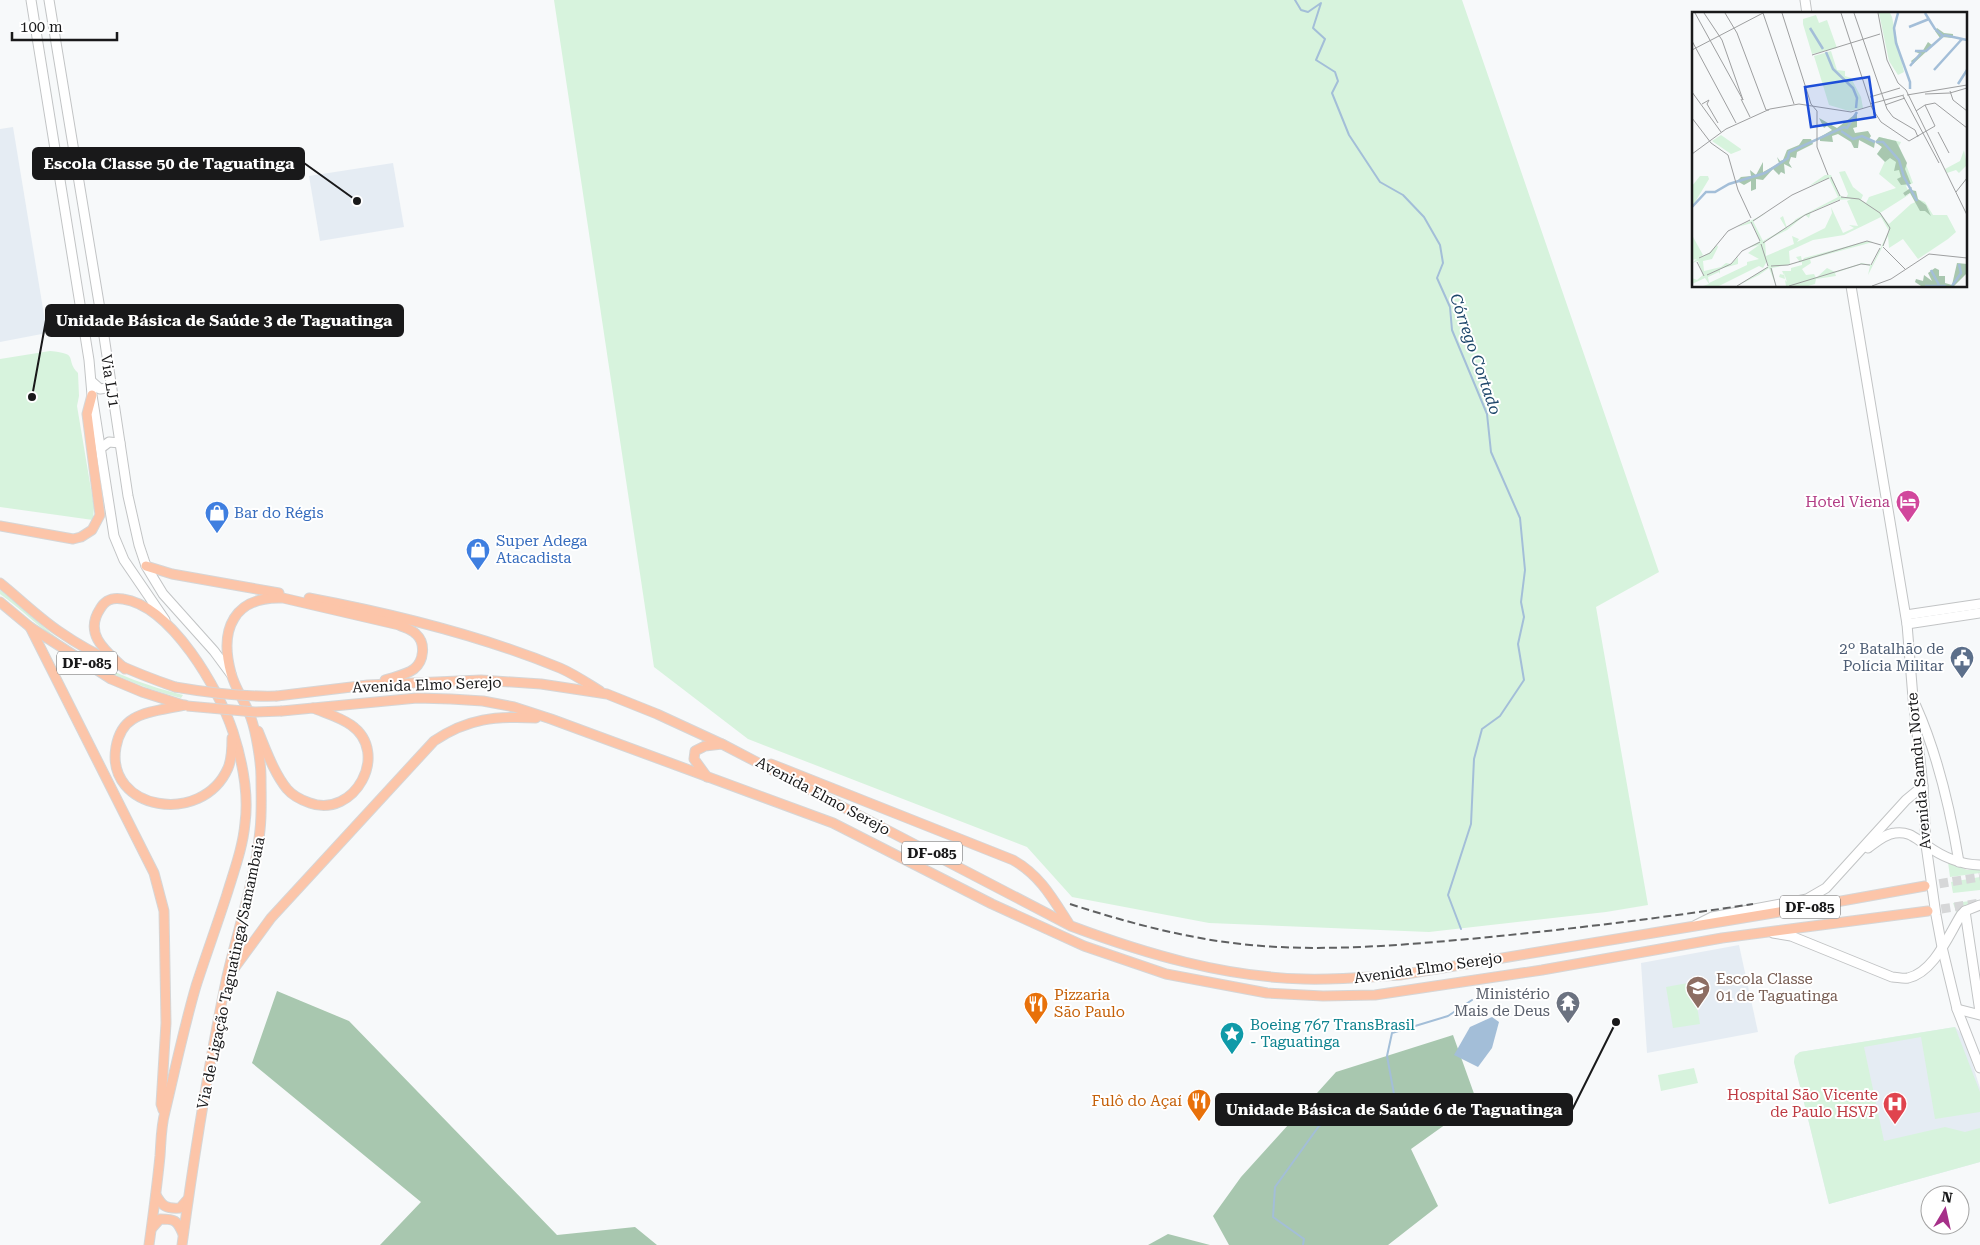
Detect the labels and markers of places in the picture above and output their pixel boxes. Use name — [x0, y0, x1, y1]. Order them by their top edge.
callout: Escola Classe 50 de Taguatinga — [33, 148, 304, 179]
callout: Unidade Básica de Saúde 3 de Taguatinga — [46, 305, 403, 336]
hotel icon: Hotel Viena — [1895, 489, 1921, 523]
place label: Hotel Viena — [1805, 493, 1890, 511]
shop icon: Bar do Régis — [204, 500, 230, 534]
place label: Bar do Régis — [234, 504, 324, 522]
place label: Super Adega Atacadista — [496, 532, 587, 567]
shop icon: Super Adega Atacadista — [465, 537, 491, 571]
place label: 2º Batalhão de Polícia Militar — [1839, 640, 1944, 675]
public building icon: 2º Batalhão de Polícia Militar — [1949, 645, 1975, 679]
place label: Escola Classe 01 de Taguatinga — [1716, 970, 1838, 1005]
school or university icon: Escola Classe 01 de Taguatinga — [1685, 975, 1711, 1009]
place label: Ministério Mais de Deus — [1454, 985, 1550, 1020]
place label: Pizzaria São Paulo — [1054, 986, 1125, 1021]
temple icon: Ministério Mais de Deus — [1555, 990, 1581, 1024]
restaurant icon: Pizzaria São Paulo — [1023, 991, 1049, 1025]
place label: Boeing 767 TransBrasil - Taguatinga — [1250, 1016, 1415, 1051]
place icon: Boeing 767 TransBrasil - Taguatinga — [1219, 1021, 1245, 1055]
place label: Hospital São Vicente de Paulo HSVP — [1727, 1086, 1878, 1121]
restaurant icon: Fulô do Açaí — [1186, 1088, 1212, 1122]
hospital icon: Hospital São Vicente de Paulo HSVP — [1882, 1091, 1908, 1125]
place label: Fulô do Açaí — [1092, 1092, 1182, 1110]
callout: Unidade Básica de Saúde 6 de Taguatinga — [1216, 1094, 1572, 1125]

